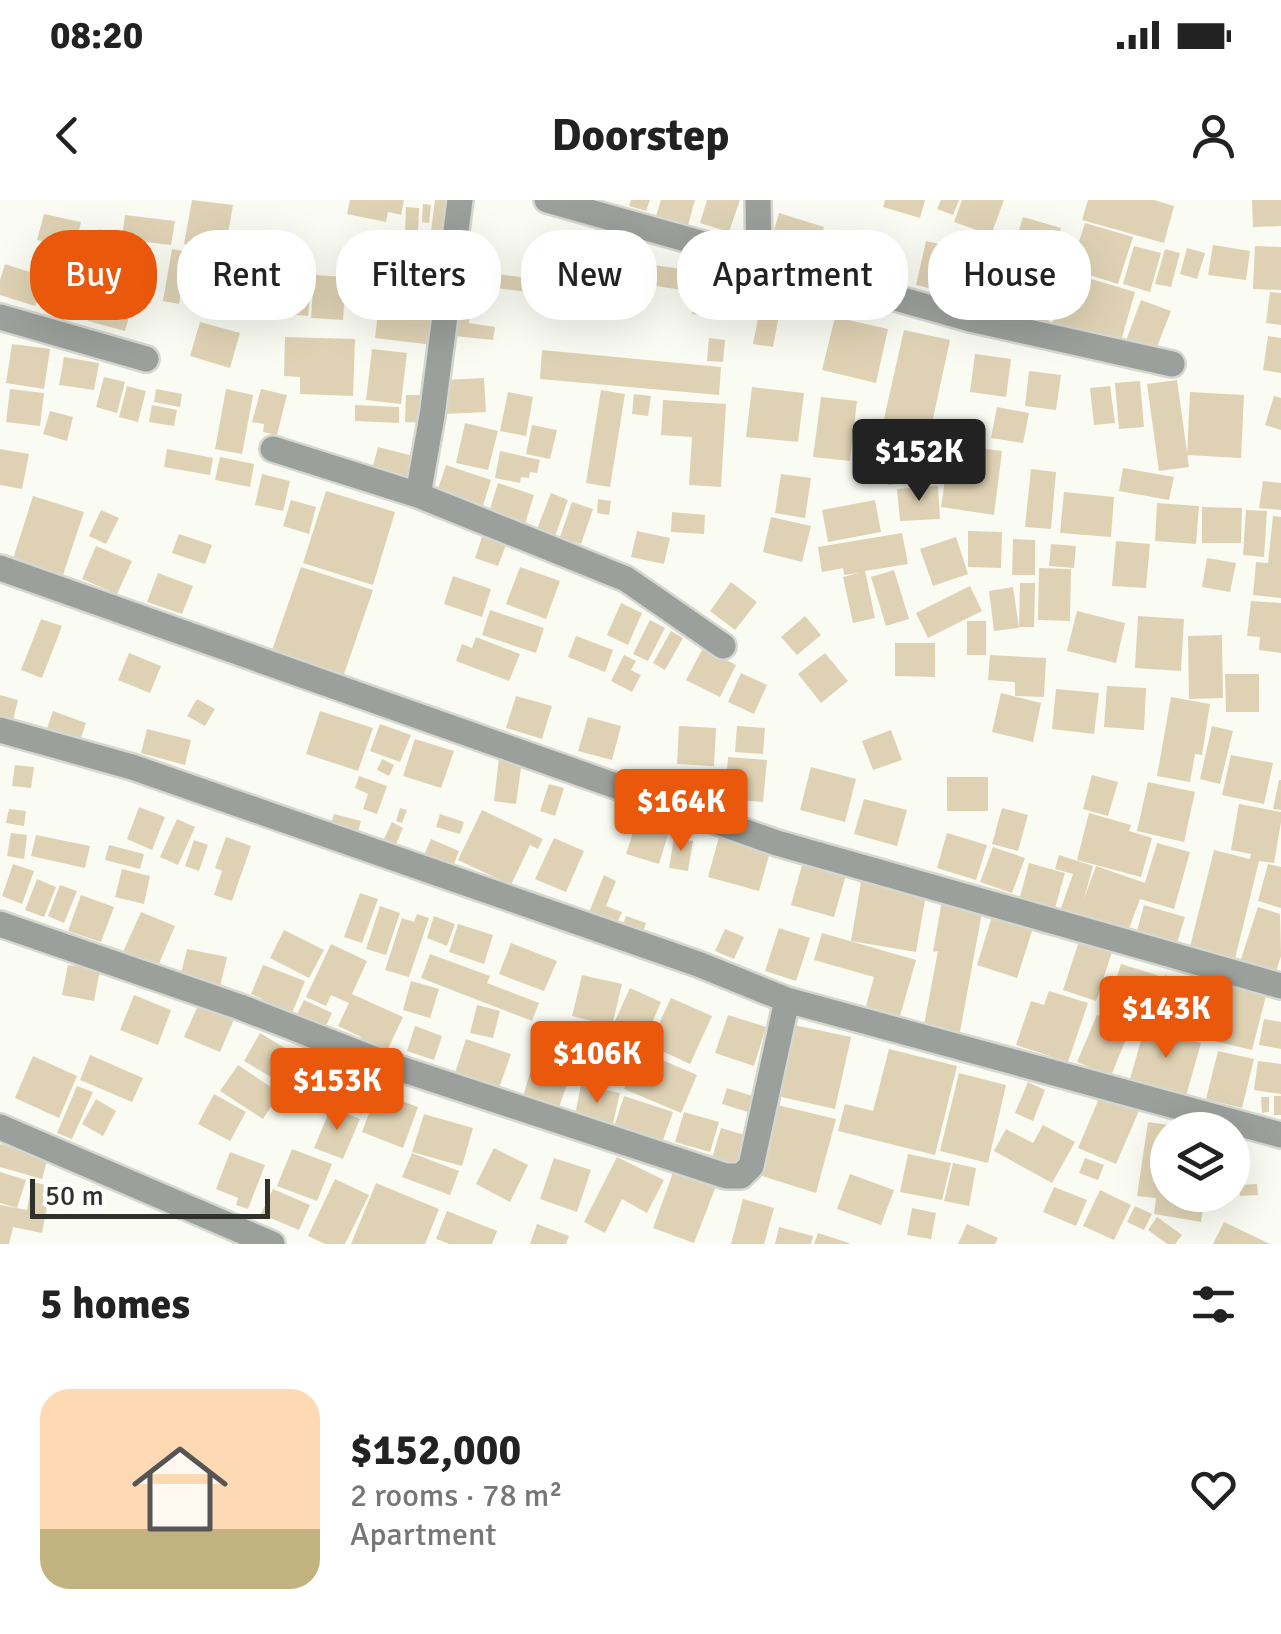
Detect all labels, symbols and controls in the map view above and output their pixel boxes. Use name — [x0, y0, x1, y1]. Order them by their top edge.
text: 08:20 — [50, 12, 143, 59]
icon: back — [40, 108, 95, 163]
text: Doorstep — [552, 108, 729, 163]
icon: person — [1186, 108, 1241, 163]
chip: Buy — [30, 230, 157, 320]
chip: Rent — [177, 230, 316, 320]
chip: Filters — [336, 230, 501, 320]
chip: New — [521, 230, 657, 320]
chip: Apartment — [677, 230, 908, 320]
chip: House — [928, 230, 1091, 320]
pin: $152K — [849, 419, 989, 504]
text: $152K — [875, 432, 963, 471]
pin: $164K — [611, 769, 751, 854]
text: $164K — [637, 782, 725, 821]
pin: $143K — [1096, 976, 1236, 1061]
text: $143K — [1122, 989, 1210, 1028]
pin: $106K — [527, 1021, 667, 1106]
text: $106K — [553, 1034, 641, 1073]
pin: $153K — [267, 1048, 407, 1133]
text: $153K — [293, 1061, 381, 1100]
map controls — [1150, 1112, 1250, 1212]
button: layers — [1150, 1112, 1250, 1212]
scale bar — [30, 1174, 270, 1218]
text: 50 m — [45, 1179, 104, 1213]
icon: filters — [1186, 1277, 1241, 1332]
text: 5 homes — [40, 1279, 190, 1330]
text: $152,000 — [350, 1425, 521, 1476]
icon: home — [120, 1429, 240, 1549]
icon: heart — [1186, 1462, 1241, 1517]
text: 2 rooms · 78 m² — [350, 1476, 563, 1515]
text: Apartment — [350, 1515, 497, 1554]

